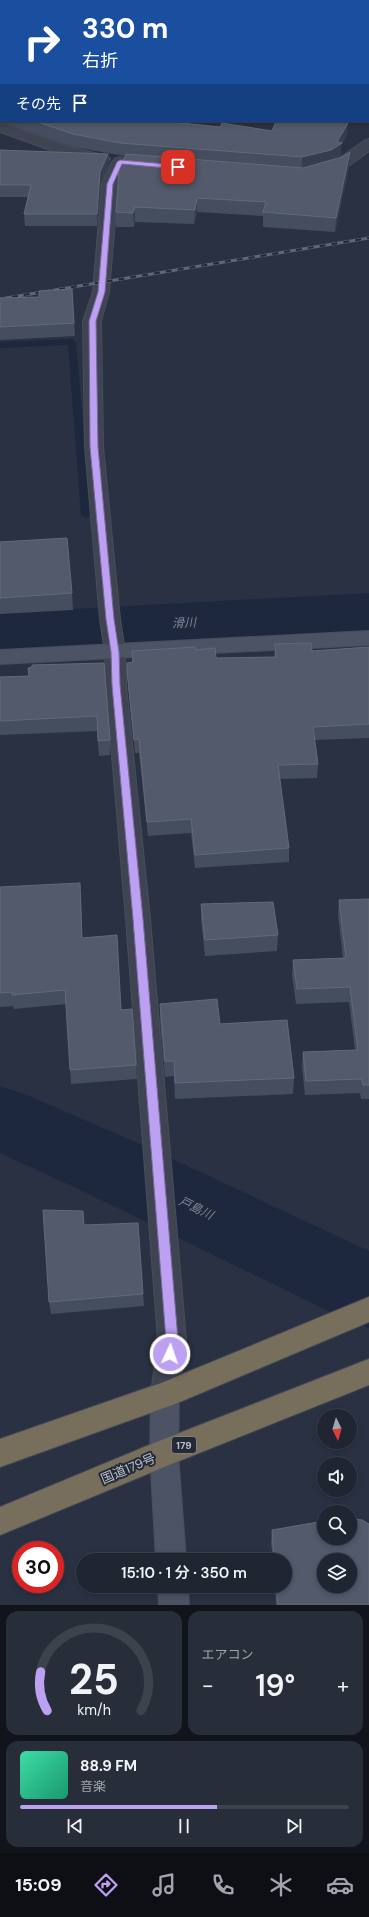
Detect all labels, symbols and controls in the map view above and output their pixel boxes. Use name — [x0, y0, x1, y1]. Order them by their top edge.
text: 330 m — [82, 10, 168, 47]
icon: right — [16, 16, 68, 68]
text: 右折 — [82, 49, 118, 73]
icon: arrive — [69, 92, 91, 114]
text: その先 — [16, 94, 61, 114]
pin — [161, 150, 195, 184]
icon: arrive — [167, 156, 189, 178]
water label: 滑川 — [172, 614, 198, 632]
water label: 戸島川 — [176, 1193, 217, 1224]
position arrow — [149, 1333, 191, 1375]
north arrow — [317, 1409, 357, 1449]
map controls — [317, 1409, 357, 1593]
road number: 179 — [172, 1437, 196, 1453]
street label: 国道179号 — [98, 1449, 158, 1488]
button: sound — [317, 1457, 357, 1497]
button: search — [317, 1505, 357, 1545]
speed limit sign: 30 — [12, 1541, 64, 1593]
button: layers — [317, 1553, 357, 1593]
text: 15:10 · 1 分 · 350 m — [121, 1563, 247, 1583]
text: エアコン — [202, 1646, 254, 1663]
text: 25 — [69, 1653, 119, 1707]
text: 19° — [255, 1666, 295, 1705]
text: − — [202, 1671, 214, 1700]
text: + — [337, 1671, 349, 1700]
text: km/h — [77, 1701, 111, 1719]
text: 88.9 FM — [80, 1756, 137, 1776]
text: 音楽 — [80, 1778, 106, 1795]
icon: previous — [64, 1815, 86, 1837]
icon: pause — [173, 1815, 195, 1837]
icon: next — [283, 1815, 305, 1837]
icon: directions — [92, 1871, 120, 1899]
icon: music — [150, 1871, 178, 1899]
icon: phone — [209, 1871, 237, 1899]
icon: climate — [267, 1871, 295, 1899]
icon: car — [326, 1871, 354, 1899]
text: 15:09 — [15, 1873, 62, 1897]

